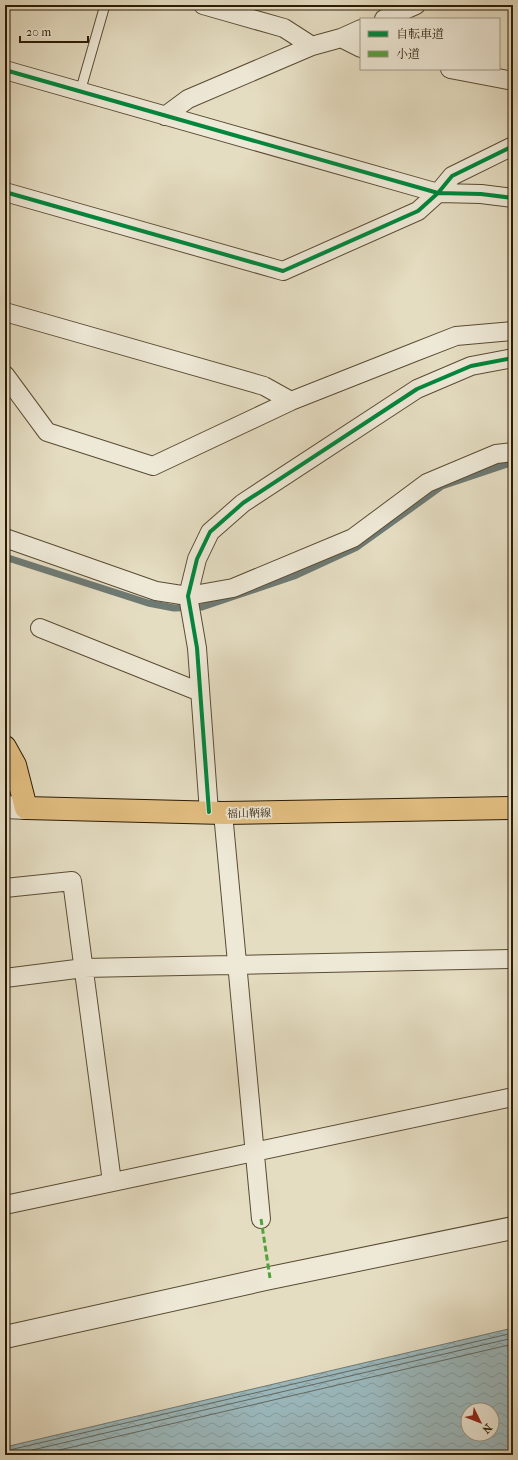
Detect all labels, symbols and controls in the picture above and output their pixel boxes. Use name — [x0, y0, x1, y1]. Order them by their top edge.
scale bar — [20, 18, 88, 44]
legend — [360, 18, 500, 70]
text: 20 m — [26, 25, 51, 39]
text: 自転車道 — [396, 27, 444, 41]
text: 小道 — [396, 47, 420, 61]
street label: 福山鞆線 — [227, 807, 271, 820]
north arrow — [460, 1402, 500, 1442]
text: N — [479, 1421, 495, 1436]

